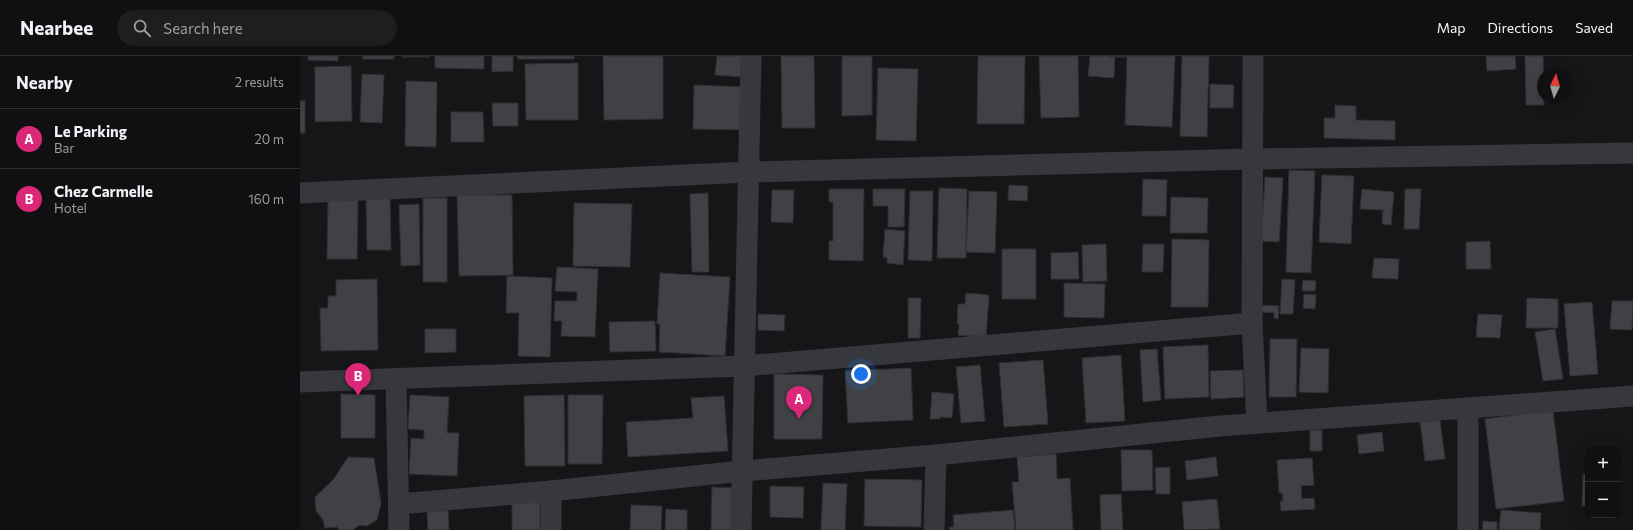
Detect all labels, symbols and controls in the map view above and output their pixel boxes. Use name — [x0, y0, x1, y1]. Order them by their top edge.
search box — [117, 10, 397, 46]
text: Nearbee — [20, 16, 93, 39]
icon: search — [131, 17, 153, 39]
text: Search here — [163, 19, 243, 37]
text: Map — [1437, 19, 1466, 36]
text: Directions — [1488, 19, 1553, 36]
text: Saved — [1575, 19, 1613, 36]
north arrow — [1537, 68, 1573, 104]
text: Nearby — [16, 72, 73, 93]
text: 2 results — [235, 74, 284, 90]
text: Le Parking — [54, 122, 127, 140]
text: A — [24, 131, 34, 147]
text: 20 m — [255, 131, 284, 147]
text: Bar — [54, 140, 74, 156]
text: Chez Carmelle — [54, 182, 153, 200]
text: B — [25, 191, 33, 207]
text: 160 m — [248, 191, 284, 207]
text: Hotel — [54, 200, 87, 216]
pin: B — [345, 363, 371, 396]
your location — [851, 364, 871, 384]
pin: A — [786, 386, 812, 419]
map controls — [1585, 446, 1621, 518]
button: + — [1585, 446, 1621, 482]
button: − — [1585, 482, 1621, 518]

